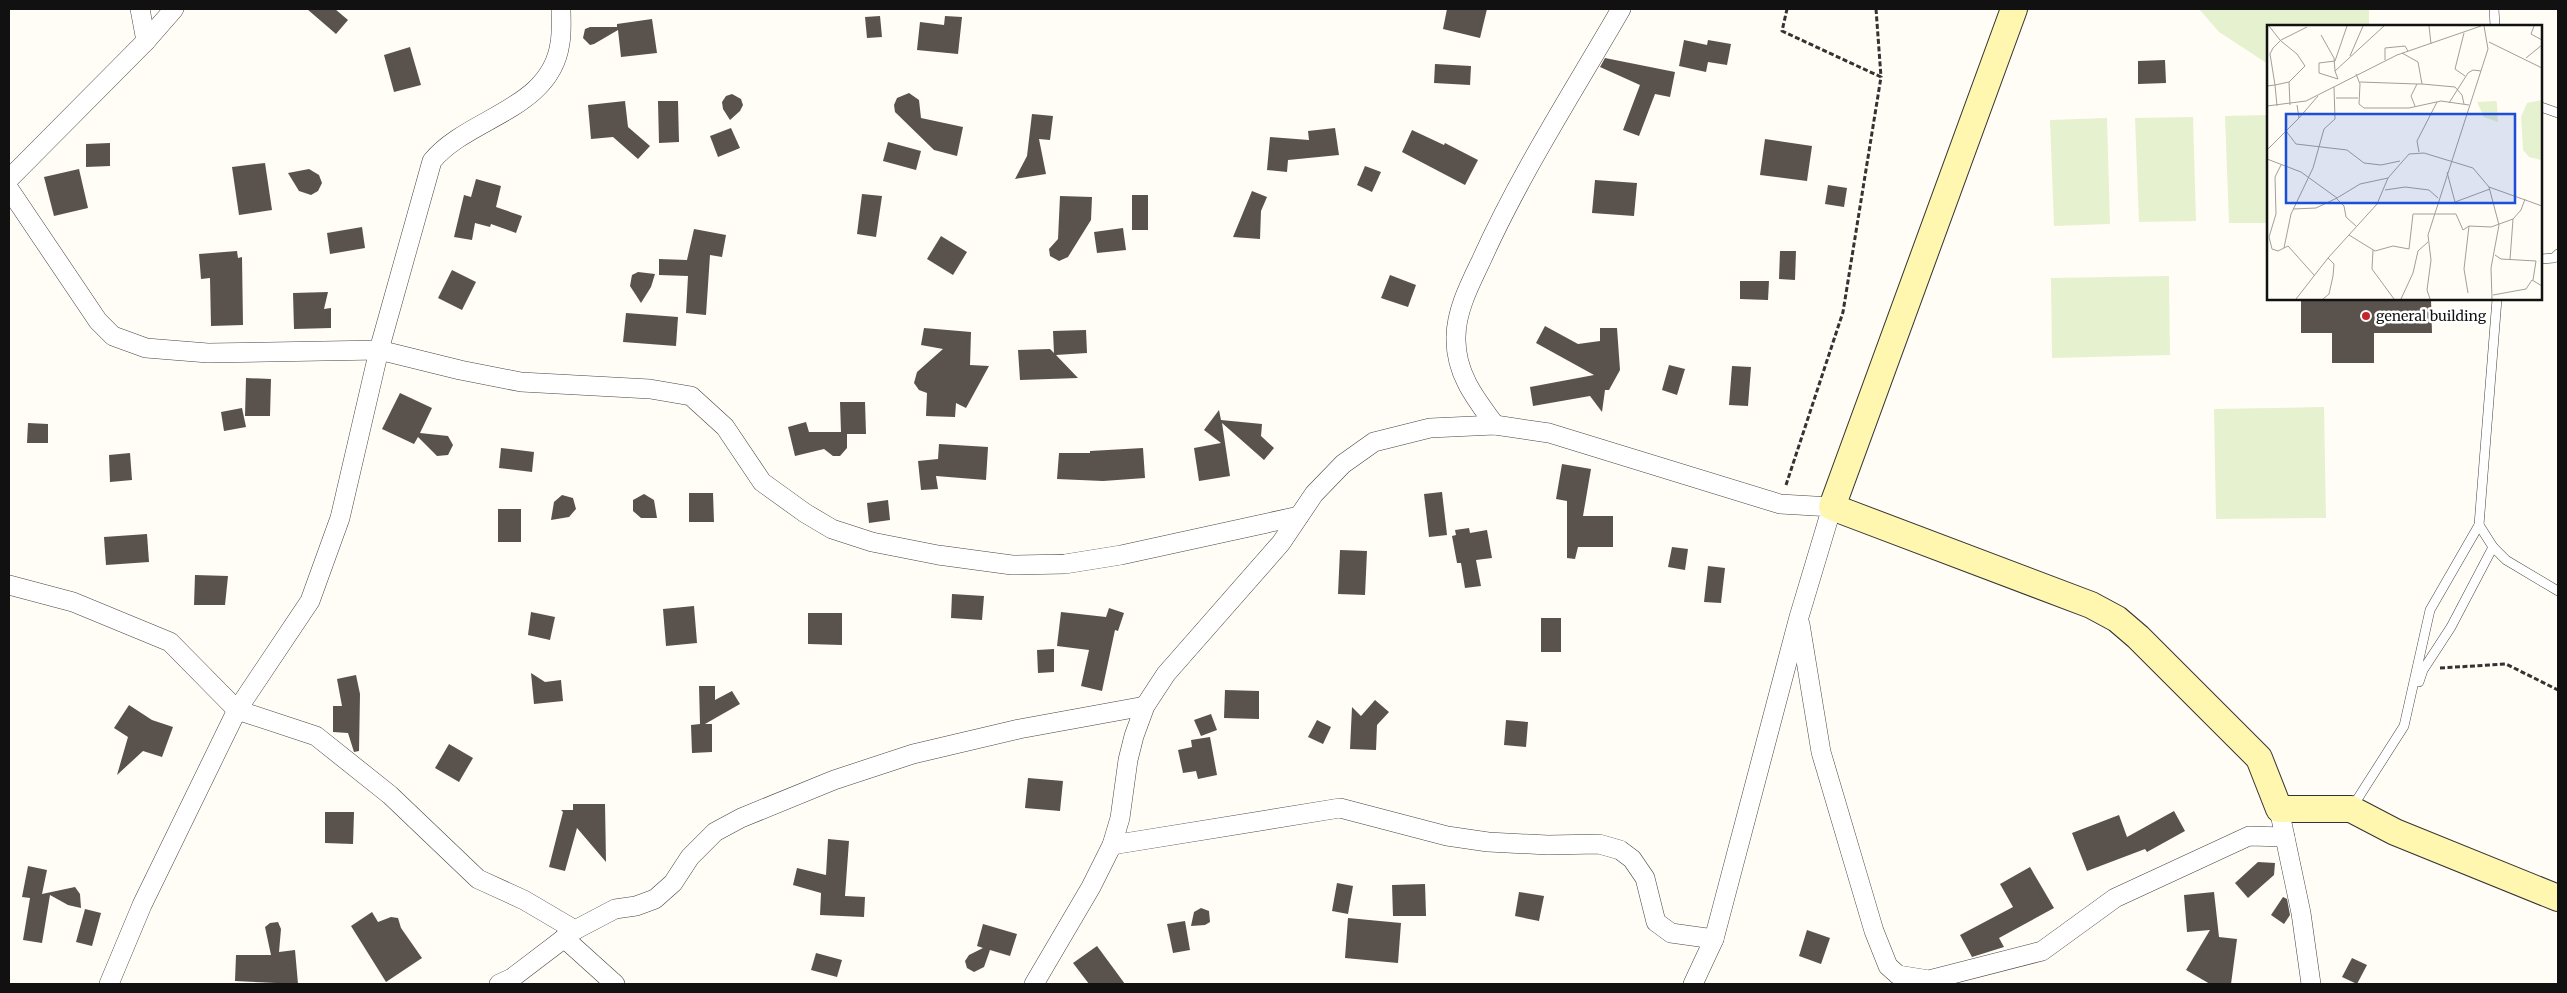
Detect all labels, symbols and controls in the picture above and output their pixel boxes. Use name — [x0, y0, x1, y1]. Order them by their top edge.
inset map — [2267, 25, 2542, 300]
place label: general building — [2376, 307, 2487, 325]
marker: general building — [2360, 310, 2372, 322]

